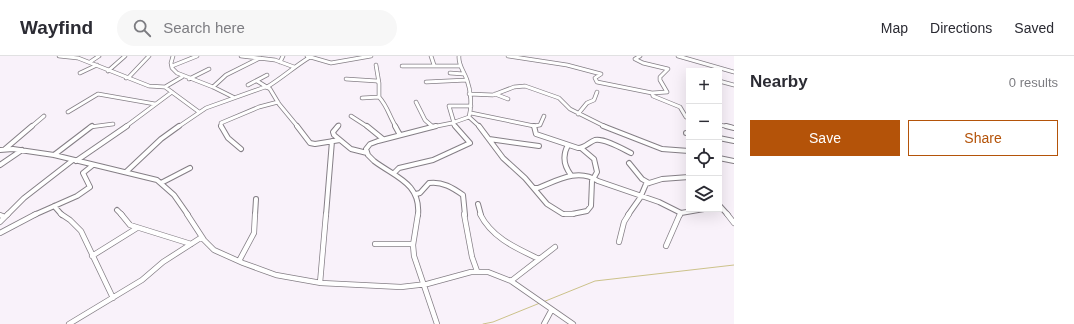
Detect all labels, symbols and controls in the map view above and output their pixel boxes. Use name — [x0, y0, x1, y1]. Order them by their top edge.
search box — [117, 10, 397, 46]
text: Wayfind — [20, 17, 93, 38]
icon: search — [131, 17, 153, 39]
text: Search here — [163, 19, 245, 36]
text: Map — [881, 20, 908, 36]
text: Directions — [930, 20, 992, 36]
text: Saved — [1014, 20, 1054, 36]
map controls — [686, 68, 722, 212]
button: + — [686, 68, 722, 104]
text: Nearby — [750, 72, 808, 91]
text: 0 results — [1009, 75, 1058, 90]
button: − — [686, 104, 722, 140]
button: Save — [750, 120, 900, 156]
button: Share — [908, 120, 1058, 156]
button: locate — [686, 140, 722, 176]
button: layers — [686, 176, 722, 212]

